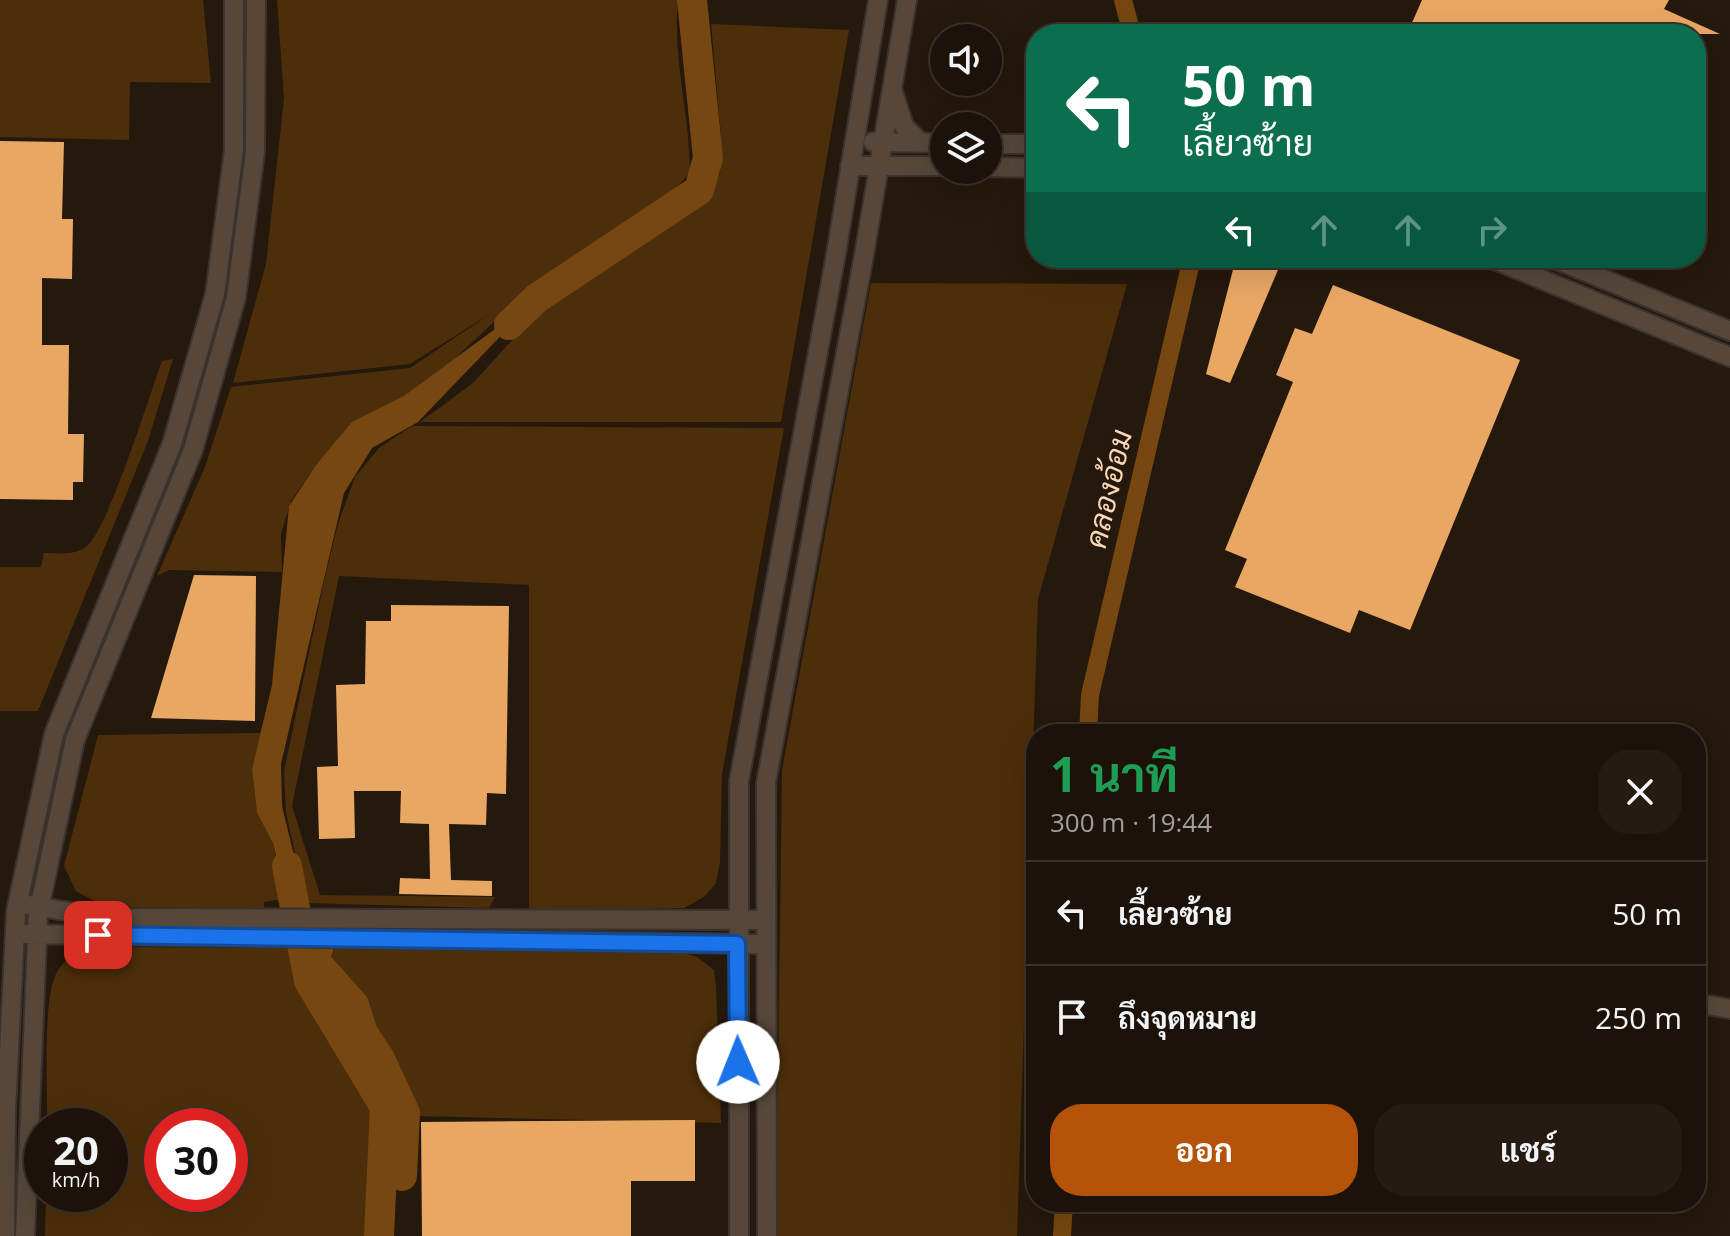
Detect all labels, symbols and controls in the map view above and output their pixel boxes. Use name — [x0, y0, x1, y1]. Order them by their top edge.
map controls — [930, 24, 1002, 184]
button: sound — [930, 24, 1002, 96]
text: 50 m — [1182, 46, 1316, 122]
icon: left — [1050, 56, 1154, 160]
button: layers — [930, 112, 1002, 184]
text: เลี้ยวซ้าย — [1182, 118, 1313, 167]
icon: left — [1218, 208, 1262, 252]
icon: ahead — [1302, 208, 1346, 252]
icon: ahead — [1386, 208, 1430, 252]
icon: right — [1470, 208, 1514, 252]
water label: คลองอ้อม — [1074, 425, 1141, 552]
text: 1 นาที — [1050, 741, 1178, 806]
button: close — [1598, 750, 1682, 834]
text: 300 m · 19:44 — [1050, 804, 1212, 840]
icon: left — [1050, 891, 1094, 935]
text: เลี้ยวซ้าย — [1118, 893, 1232, 934]
text: 50 m — [1612, 893, 1682, 934]
pin — [64, 901, 132, 969]
icon: arrive — [76, 913, 120, 957]
icon: arrive — [1050, 995, 1094, 1039]
text: ถึงจุดหมาย — [1118, 997, 1257, 1038]
text: 250 m — [1595, 997, 1682, 1038]
position arrow — [696, 1020, 780, 1104]
button: ออก — [1050, 1104, 1358, 1196]
button: แชร์ — [1374, 1104, 1682, 1196]
speed limit sign: 30 — [144, 1108, 248, 1212]
text: 20 — [53, 1122, 99, 1177]
text: km/h — [52, 1166, 100, 1193]

